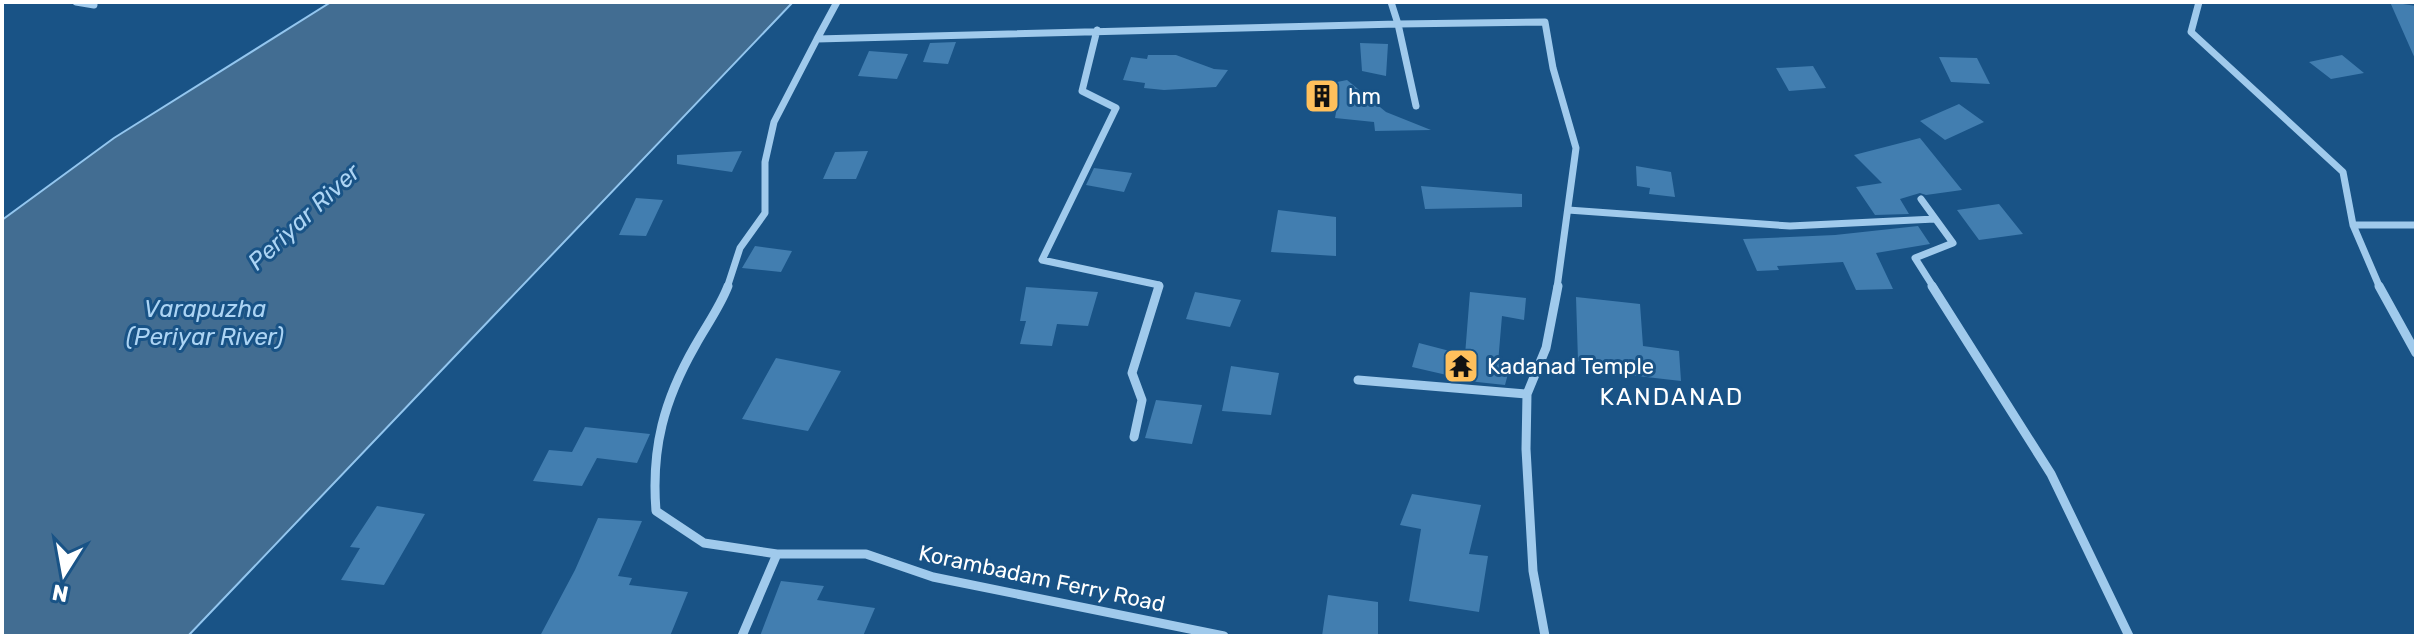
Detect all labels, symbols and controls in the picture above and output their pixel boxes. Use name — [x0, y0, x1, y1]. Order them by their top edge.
building icon: hm — [1303, 77, 1341, 115]
place label: hm — [1348, 83, 1381, 110]
water label: Periyar River — [242, 158, 366, 276]
water label: Varapuzha (Periyar River) — [126, 295, 284, 351]
temple icon: Kadanad Temple — [1442, 347, 1480, 385]
place label: Kadanad Temple — [1487, 353, 1654, 380]
district label: KANDANAD — [1600, 383, 1744, 411]
north arrow — [24, 534, 104, 614]
street label: Korambadam Ferry Road — [916, 539, 1168, 618]
text: N — [50, 578, 71, 608]

